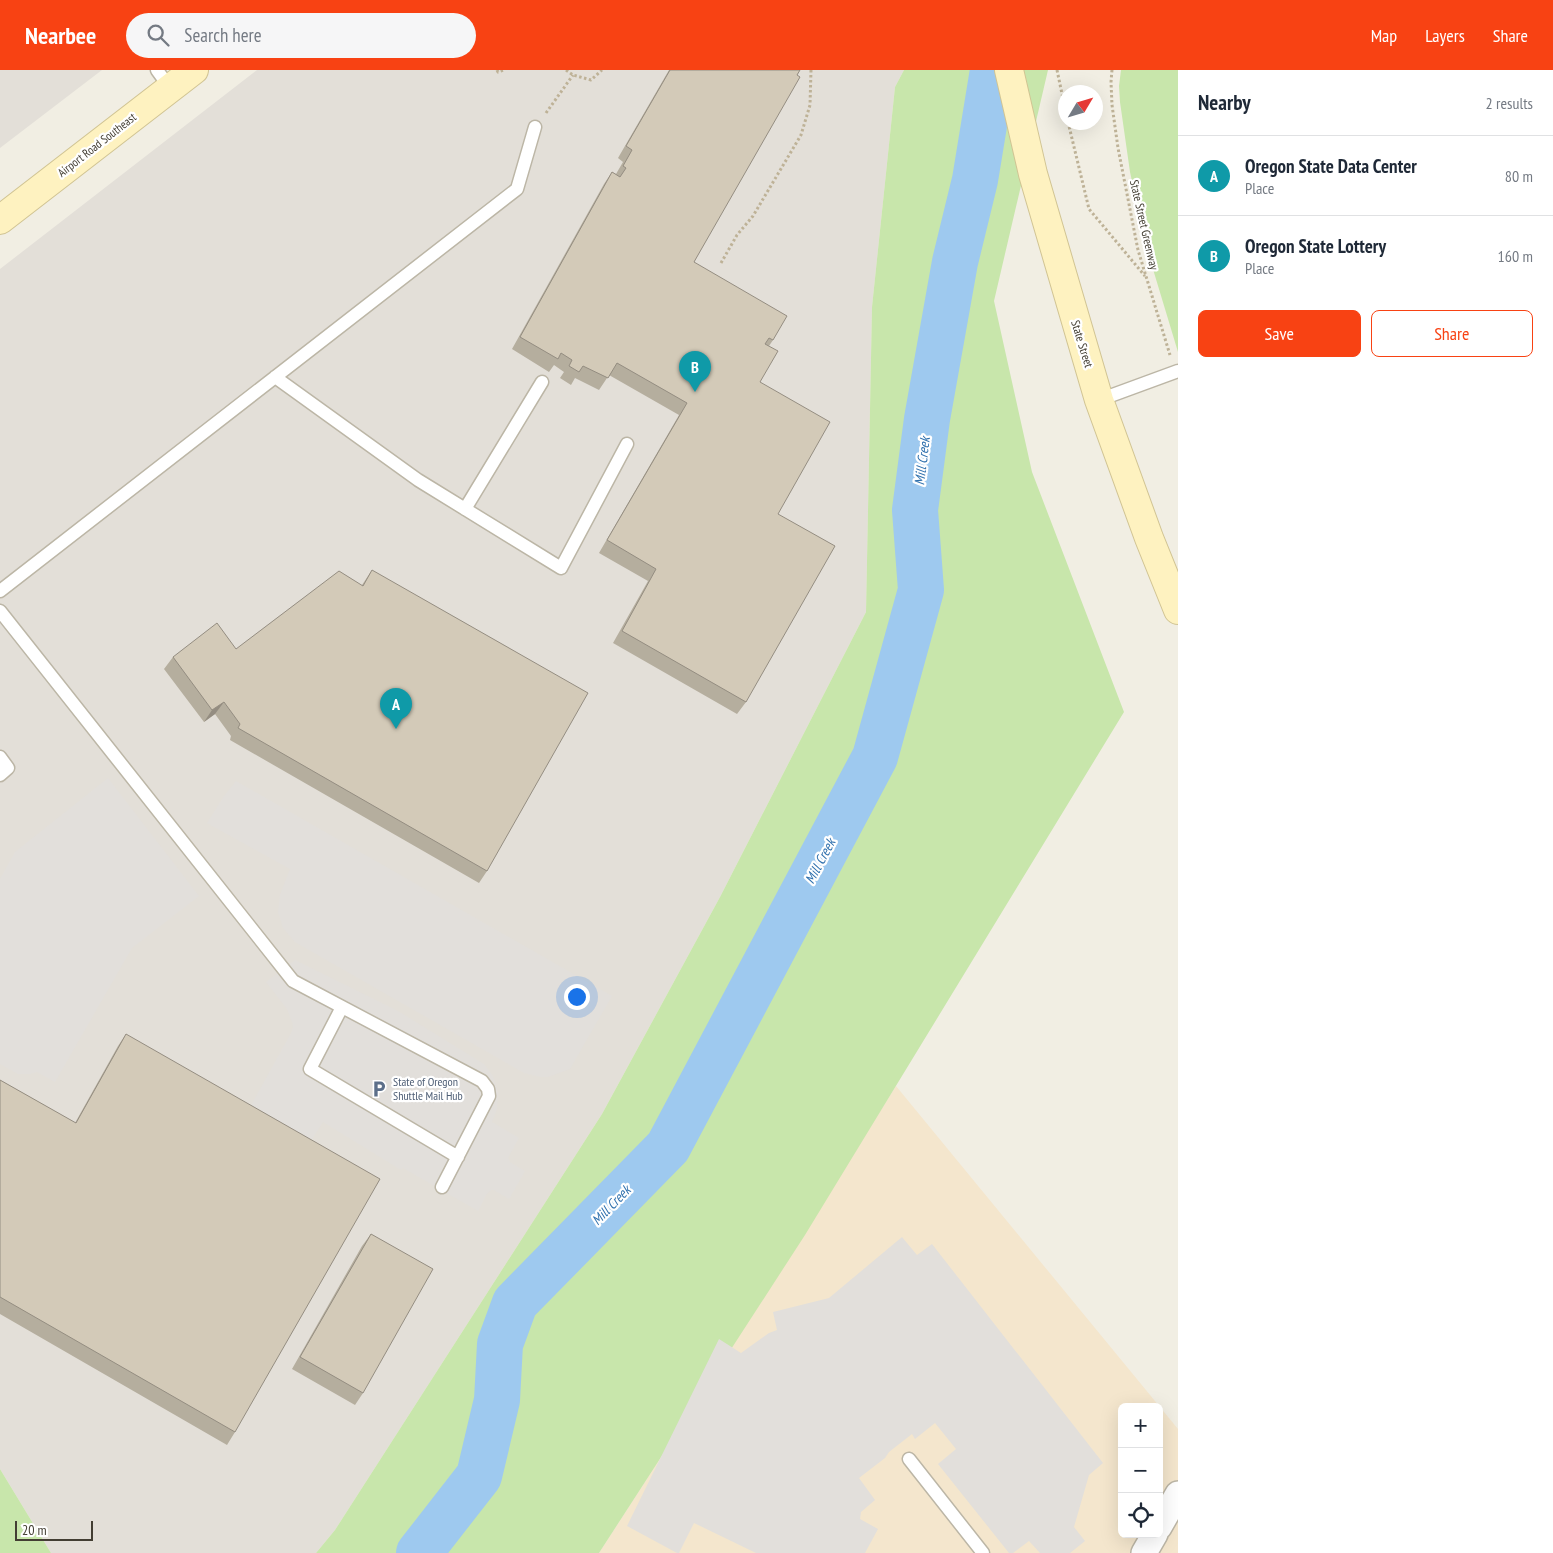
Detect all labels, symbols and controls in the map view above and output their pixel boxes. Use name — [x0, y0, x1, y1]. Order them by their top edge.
search box — [126, 13, 476, 58]
text: Nearbee — [25, 20, 96, 51]
icon: search — [144, 21, 172, 49]
text: Search here — [184, 23, 262, 47]
text: Map — [1371, 24, 1397, 47]
text: Layers — [1425, 24, 1465, 47]
text: Share — [1493, 24, 1528, 47]
north arrow — [1058, 85, 1103, 130]
text: Nearby — [1198, 89, 1251, 116]
text: 2 results — [1486, 93, 1533, 113]
street label: Airport Road Southeast — [54, 109, 140, 180]
text: Oregon State Data Center — [1245, 154, 1417, 178]
text: A — [1210, 166, 1218, 186]
text: 80 m — [1505, 166, 1533, 186]
street label: State Street Greenway — [1127, 178, 1162, 272]
text: Place — [1245, 178, 1274, 198]
text: Oregon State Lottery — [1245, 234, 1386, 258]
text: B — [1210, 246, 1218, 266]
text: 160 m — [1498, 246, 1533, 266]
text: Place — [1245, 258, 1274, 278]
button: Save — [1198, 310, 1361, 357]
button: Share — [1371, 310, 1533, 357]
street label: State Street — [1068, 318, 1097, 370]
pin: B — [679, 351, 711, 392]
water label: Mill Creek — [910, 434, 934, 486]
pin: A — [380, 688, 412, 729]
water label: Mill Creek — [801, 834, 840, 887]
your location — [564, 984, 590, 1010]
place label: State of Oregon Shuttle Mail Hub — [393, 1074, 463, 1103]
parking icon: State of Oregon Shuttle Mail Hub — [369, 1079, 389, 1099]
water label: Mill Creek — [588, 1180, 635, 1229]
map controls — [1118, 1403, 1163, 1538]
button: + — [1118, 1403, 1163, 1448]
button: − — [1118, 1448, 1163, 1493]
button: locate — [1118, 1493, 1163, 1538]
scale bar — [15, 1518, 92, 1541]
text: 20 m — [22, 1521, 47, 1539]

